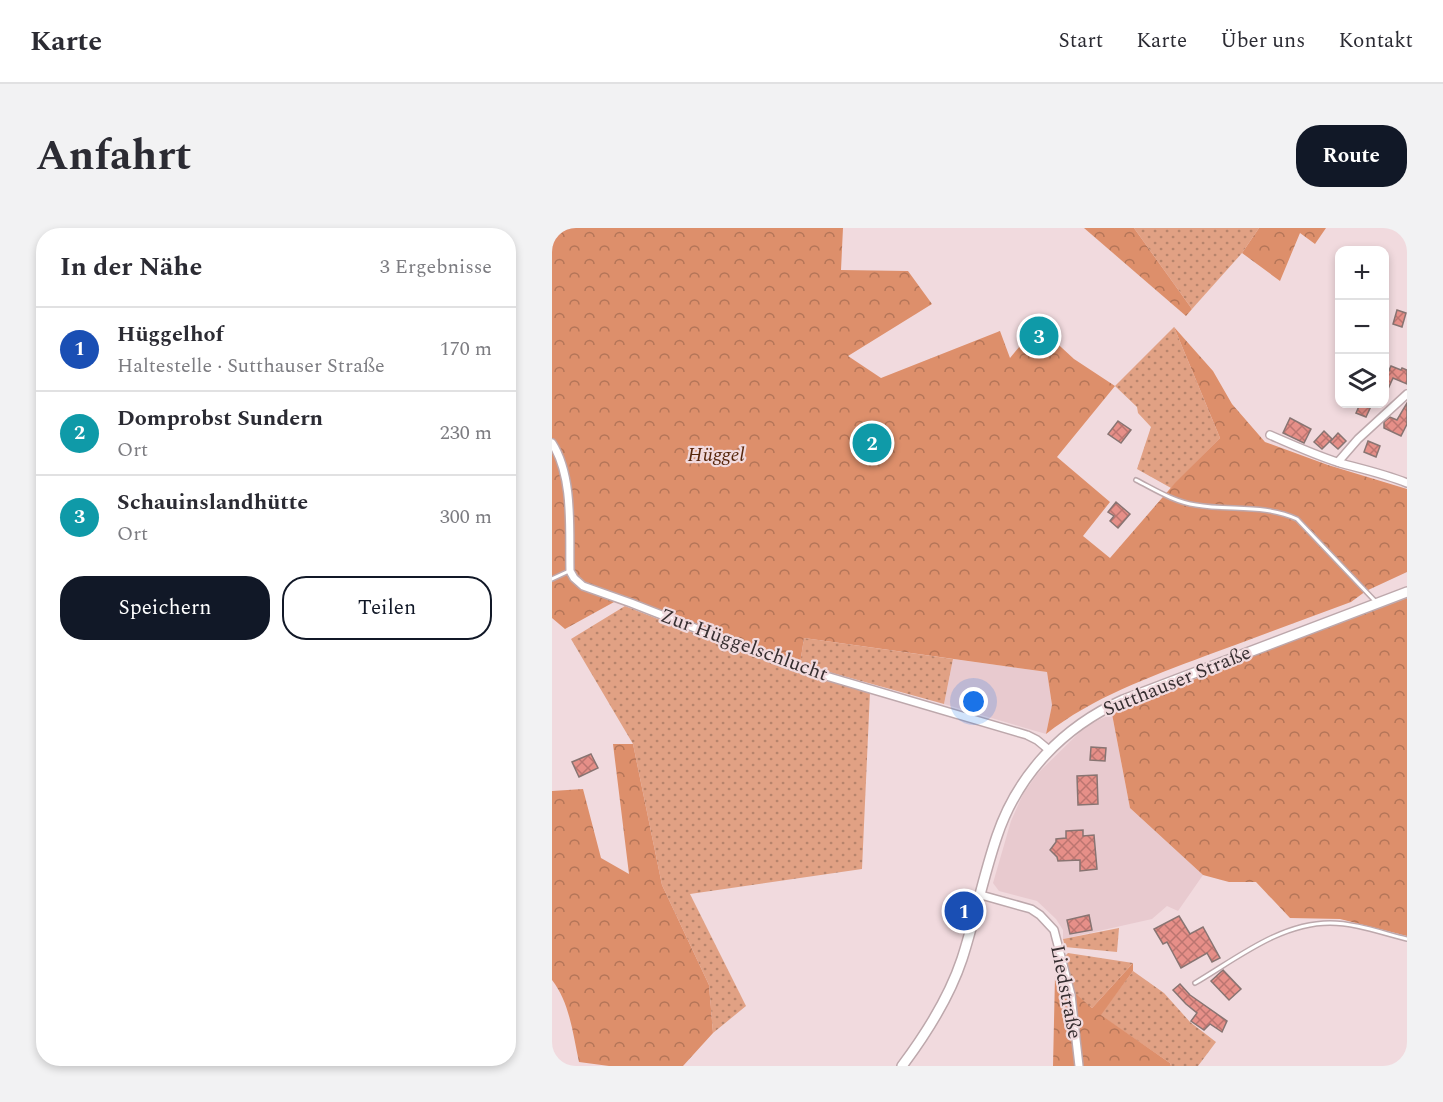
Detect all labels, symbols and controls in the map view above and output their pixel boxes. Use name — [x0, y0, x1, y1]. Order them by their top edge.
text: Karte — [30, 20, 102, 63]
text: Start — [1058, 25, 1103, 57]
text: Karte — [1136, 25, 1187, 57]
text: Über uns — [1220, 25, 1305, 57]
text: Kontakt — [1338, 25, 1413, 57]
text: Anfahrt — [36, 125, 192, 188]
button: Route — [1296, 125, 1407, 187]
map controls — [1335, 246, 1389, 408]
button: + — [1335, 246, 1389, 300]
text: In der Nähe — [60, 247, 202, 287]
text: 3 Ergebnisse — [380, 252, 492, 282]
button: − — [1335, 300, 1389, 354]
pin: 3 — [1020, 314, 1058, 358]
text: Hüggelhof — [117, 318, 224, 351]
text: 1 — [74, 334, 85, 364]
text: 170 m — [440, 334, 492, 364]
text: Haltestelle · Sutthauser Straße — [117, 351, 385, 381]
button: layers — [1335, 354, 1389, 408]
text: Domprobst Sundern — [117, 402, 323, 435]
text: 2 — [74, 418, 85, 448]
text: 230 m — [440, 418, 492, 448]
pin: 2 — [852, 420, 892, 466]
text: Ort — [117, 435, 148, 465]
park label: Hüggel — [687, 440, 745, 470]
text: Schauinslandhütte — [117, 486, 308, 519]
text: 3 — [74, 502, 85, 532]
text: 300 m — [440, 502, 492, 532]
text: Ort — [117, 519, 148, 549]
button: Speichern — [60, 576, 270, 640]
button: Teilen — [282, 576, 492, 640]
street label: Zur Hüggelschlucht — [656, 601, 832, 689]
street label: Sutthauser Straße — [1098, 638, 1256, 724]
your location — [959, 687, 988, 716]
pin: 1 — [944, 888, 984, 934]
street label: Liedstraße — [1042, 942, 1090, 1042]

